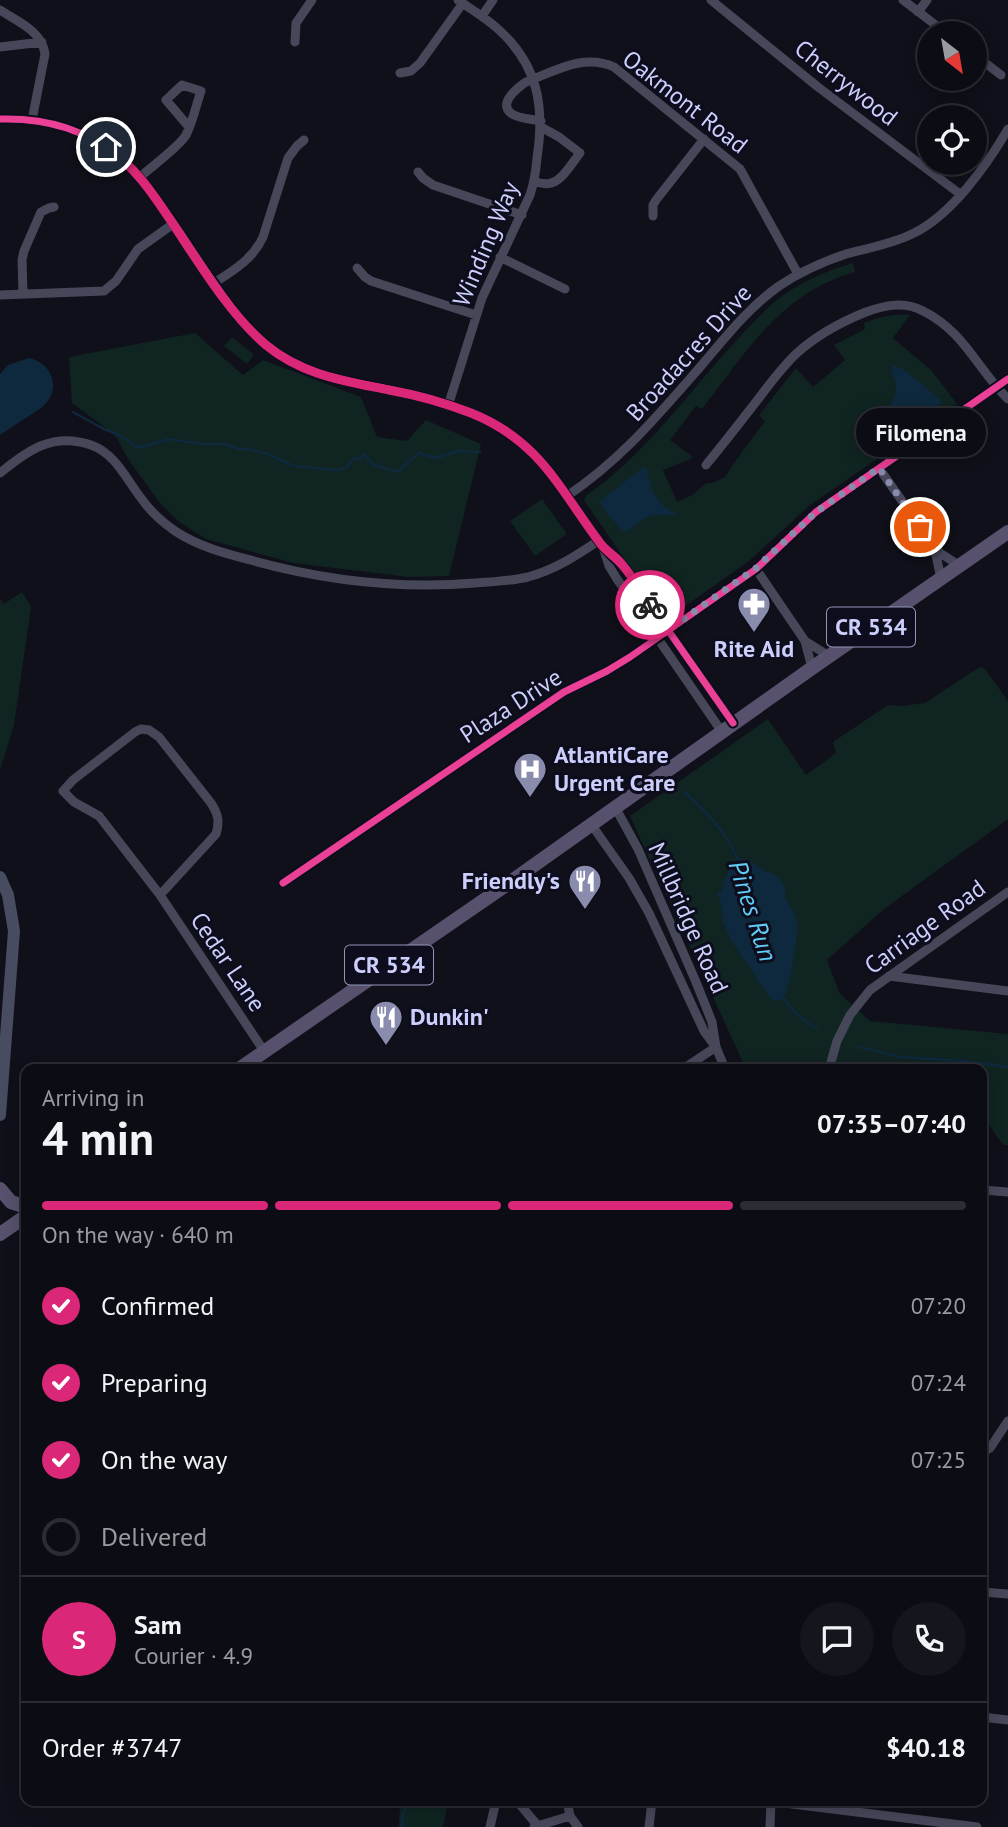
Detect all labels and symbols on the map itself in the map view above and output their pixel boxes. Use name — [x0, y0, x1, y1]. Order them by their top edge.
north arrow — [917, 21, 987, 91]
street label: Cherrywood — [788, 33, 904, 133]
street label: Oakmont Road — [616, 43, 754, 160]
pin — [76, 117, 136, 177]
street label: Winding Way — [445, 177, 526, 311]
street label: Broadacres Drive — [619, 278, 758, 427]
callout: Filomena — [855, 408, 985, 457]
pin — [890, 497, 950, 557]
courier — [615, 570, 685, 640]
pharmacy icon: Rite Aid — [735, 585, 773, 634]
road number: CR 534 — [827, 608, 915, 646]
place label: Rite Aid — [714, 633, 794, 664]
street label: Plaza Drive — [454, 661, 567, 750]
place label: AtlantiCare Urgent Care — [554, 739, 675, 798]
hospital icon: AtlantiCare Urgent Care — [511, 750, 549, 799]
street label: Millbridge Road — [641, 837, 736, 998]
water label: Pines Run — [722, 856, 785, 966]
restaurant icon: Friendly's — [566, 862, 604, 911]
place label: Friendly's — [462, 865, 560, 896]
street label: Carriage Road — [858, 872, 991, 981]
street label: Cedar Lane — [184, 906, 273, 1017]
road number: CR 534 — [345, 946, 433, 984]
restaurant icon: Dunkin' — [367, 998, 405, 1047]
place label: Dunkin' — [410, 1001, 489, 1032]

